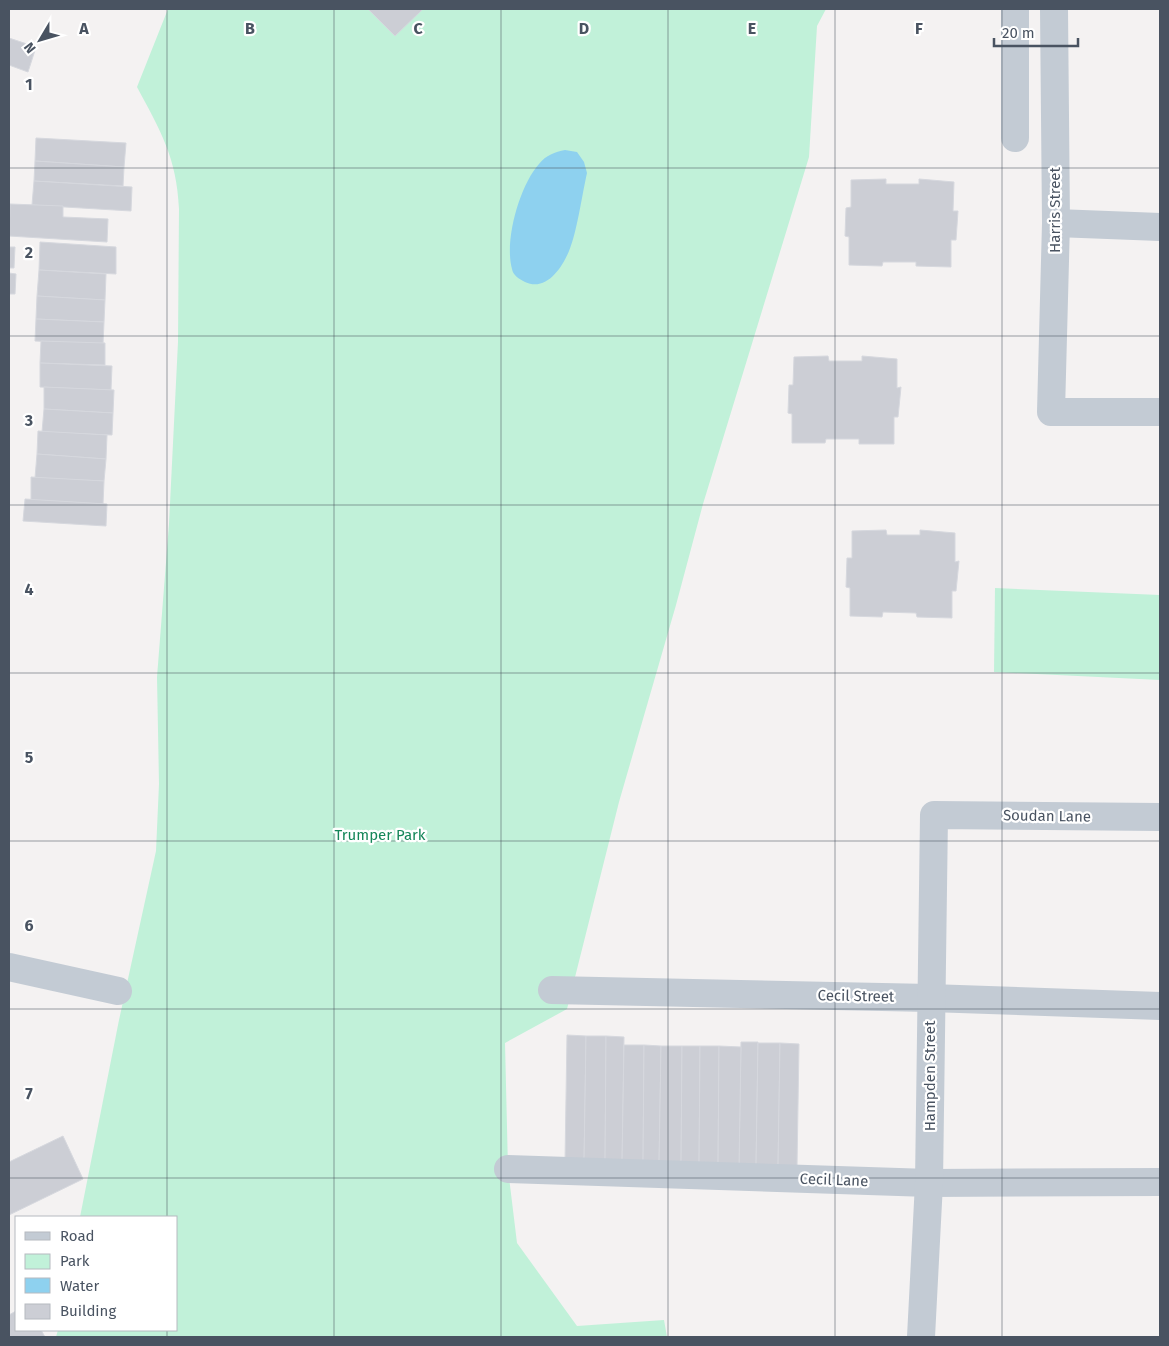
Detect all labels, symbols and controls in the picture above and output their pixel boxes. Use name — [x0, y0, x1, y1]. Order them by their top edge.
north arrow — [15, 15, 65, 65]
scale bar — [994, 15, 1078, 47]
text: A — [78, 19, 89, 38]
text: B — [245, 19, 255, 38]
text: C — [413, 19, 423, 38]
text: D — [579, 19, 589, 38]
text: E — [748, 19, 756, 38]
text: F — [915, 19, 923, 38]
text: 20 m — [1002, 24, 1035, 42]
text: N — [21, 39, 40, 57]
text: 1 — [25, 75, 33, 94]
street label: Harris Street — [1046, 166, 1064, 253]
text: 2 — [25, 243, 33, 262]
text: 3 — [24, 411, 33, 430]
text: 4 — [24, 580, 34, 599]
text: 5 — [25, 748, 34, 767]
street label: Soudan Lane — [1003, 806, 1091, 826]
park label: Trumper Park — [334, 826, 426, 844]
text: 6 — [24, 916, 34, 935]
street label: Cecil Street — [817, 986, 895, 1006]
street label: Hampden Street — [921, 1020, 939, 1131]
text: 7 — [25, 1084, 33, 1103]
street label: Cecil Lane — [799, 1170, 869, 1190]
legend — [15, 1216, 178, 1331]
text: Road — [60, 1227, 95, 1245]
text: Park — [60, 1252, 90, 1270]
text: Water — [60, 1277, 99, 1295]
text: Building — [60, 1302, 116, 1320]

